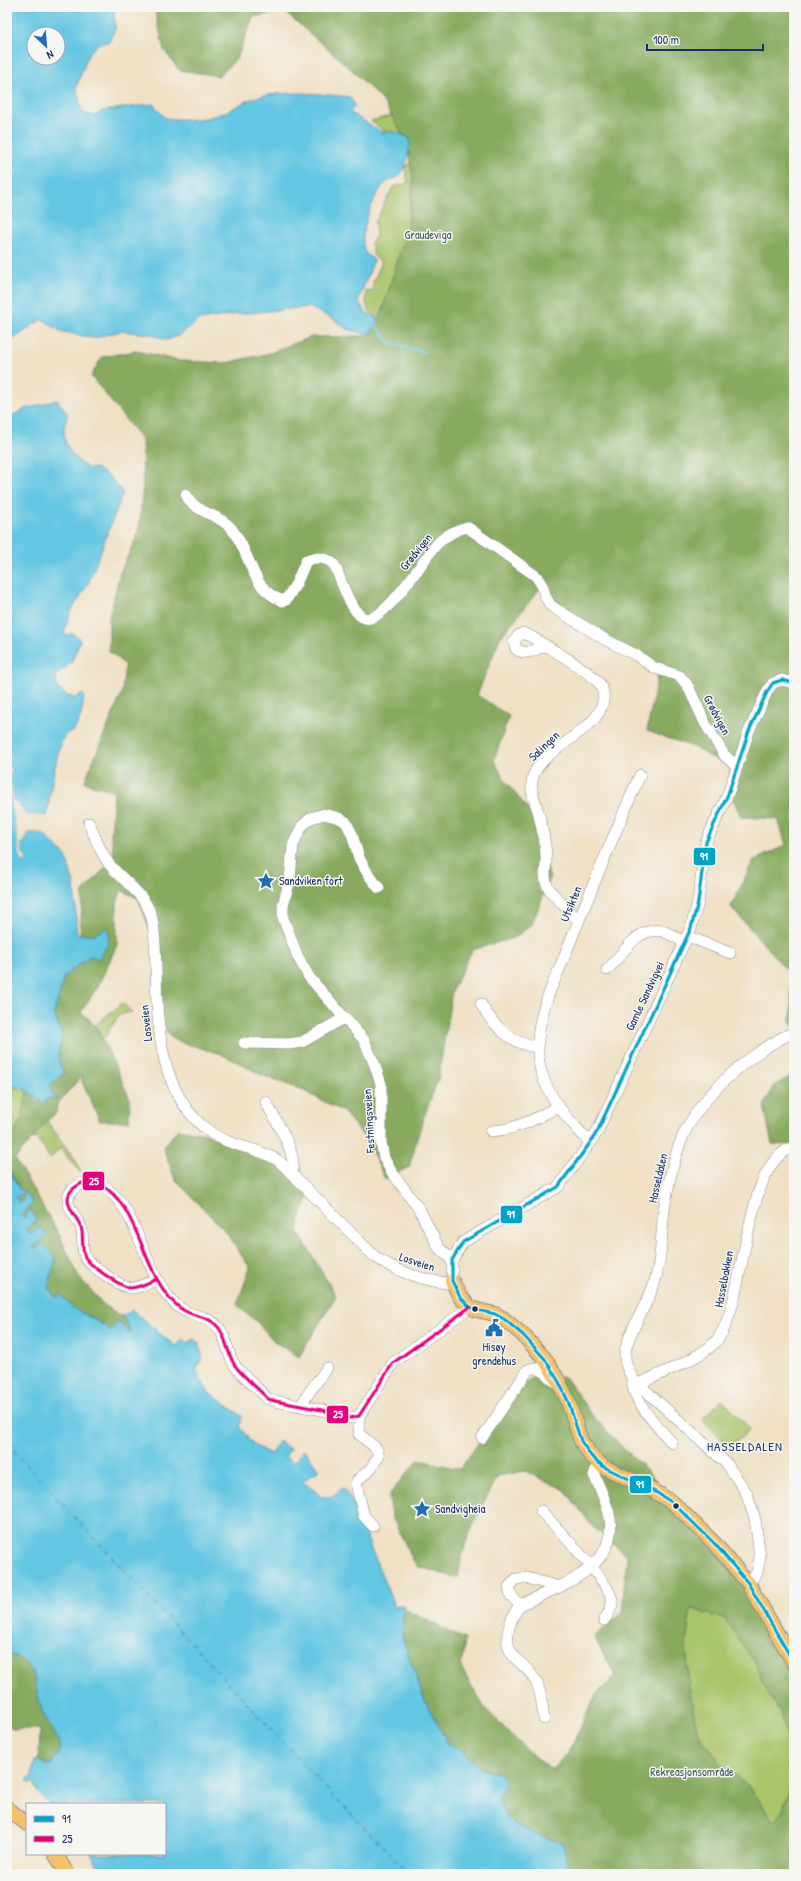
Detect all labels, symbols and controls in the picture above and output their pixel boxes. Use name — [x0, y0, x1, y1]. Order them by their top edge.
north arrow — [26, 26, 66, 66]
scale bar — [647, 26, 763, 52]
text: 100 m — [653, 31, 679, 48]
text: N — [45, 47, 56, 63]
park label: Graudeviga — [405, 226, 452, 243]
street label: Grødvigen — [395, 530, 436, 574]
street label: Grødvigen — [700, 692, 735, 738]
street label: Salingen — [524, 727, 563, 765]
line badge: 91 — [693, 847, 716, 866]
text: 91 — [700, 849, 708, 863]
place icon: Sandviken fort — [256, 871, 276, 891]
place label: Sandviken fort — [279, 872, 344, 889]
street label: Utsikten — [555, 883, 586, 924]
street label: Gamle Sandvigvei — [621, 958, 668, 1033]
street label: Losveien — [135, 1004, 156, 1042]
street label: Festningsveien — [358, 1089, 379, 1154]
street label: Hasseldalen — [644, 1151, 671, 1204]
line badge: 25 — [82, 1171, 105, 1191]
text: 25 — [89, 1174, 99, 1188]
line badge: 91 — [500, 1205, 523, 1224]
text: 91 — [507, 1207, 515, 1221]
street label: Losveien — [397, 1248, 437, 1275]
street label: Hasselbakken — [710, 1249, 737, 1309]
unlabelled marker — [470, 1304, 480, 1314]
public building icon: Hisøy grendehus — [484, 1318, 504, 1338]
place label: Hisøy grendehus — [472, 1338, 516, 1369]
line badge: 25 — [326, 1405, 349, 1424]
text: 25 — [333, 1407, 343, 1421]
district label: HASSELDALEN — [707, 1437, 783, 1455]
line badge: 91 — [629, 1475, 652, 1494]
text: 91 — [636, 1477, 644, 1491]
place icon: Sandvigheia — [412, 1499, 432, 1519]
place label: Sandvigheia — [435, 1500, 486, 1517]
unlabelled marker — [671, 1501, 681, 1511]
park label: Rekreasjonsområde — [650, 1763, 734, 1780]
legend — [26, 1803, 166, 1855]
text: 91 — [62, 1810, 71, 1827]
text: 25 — [62, 1830, 73, 1847]

